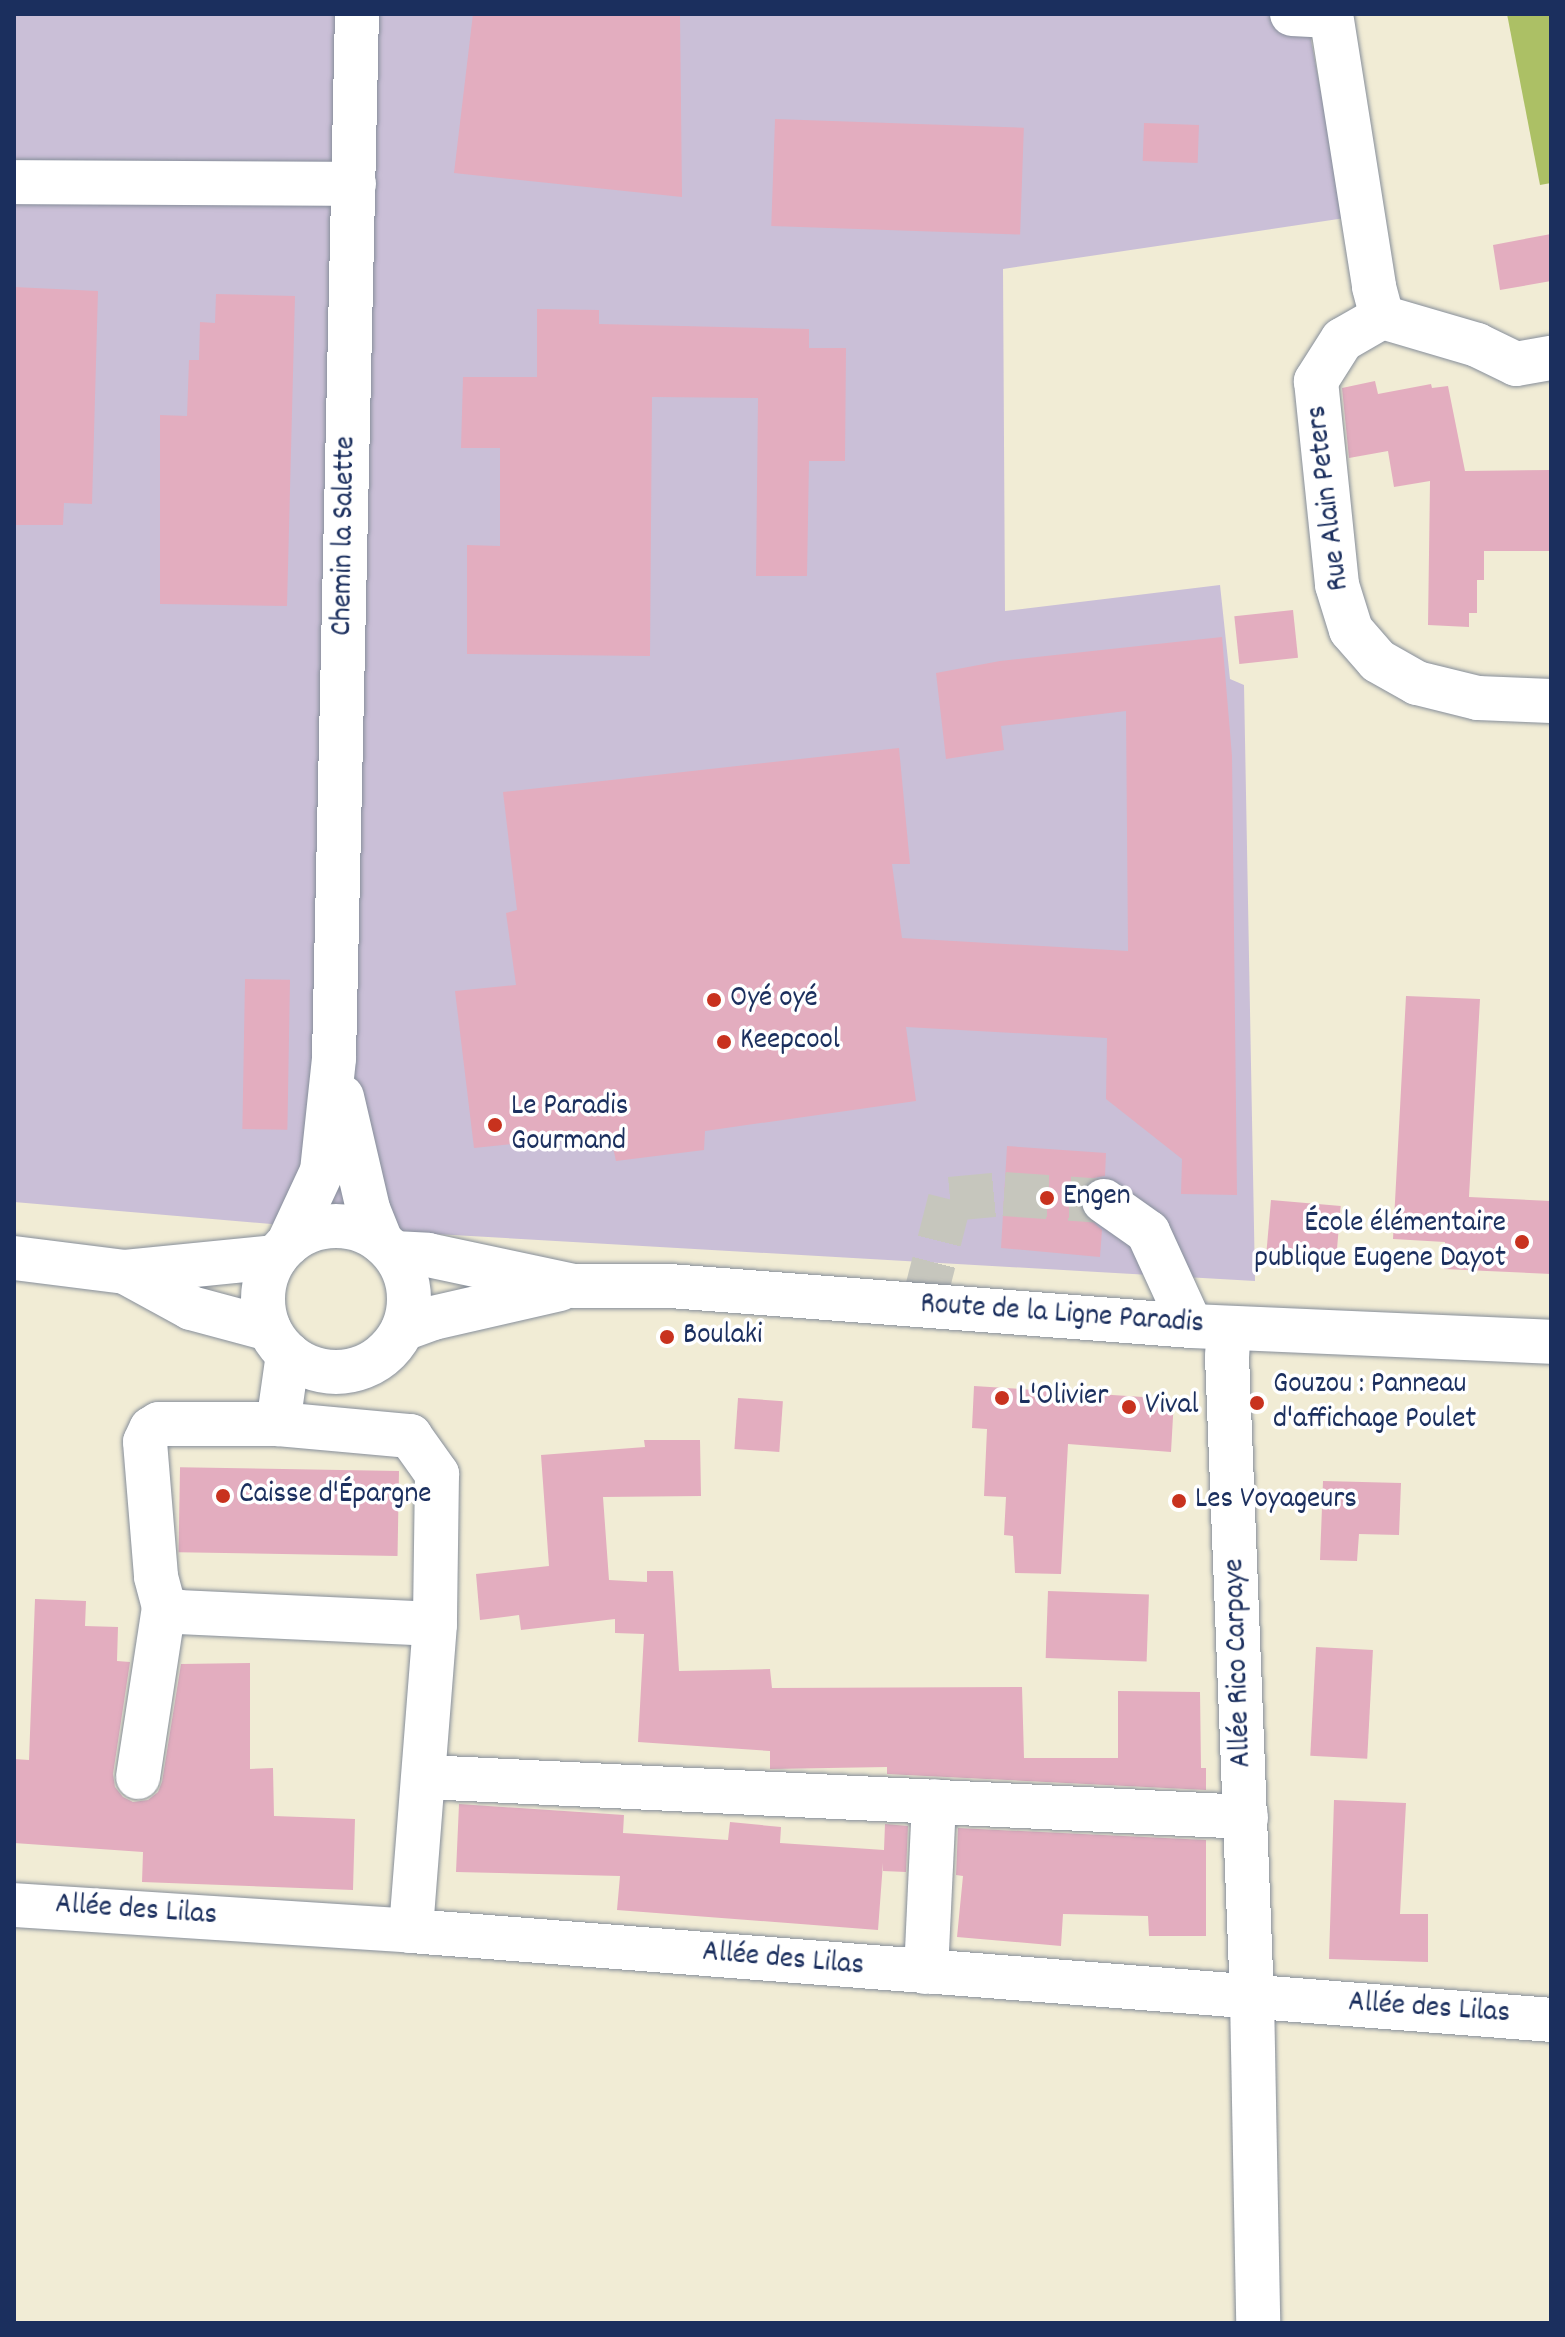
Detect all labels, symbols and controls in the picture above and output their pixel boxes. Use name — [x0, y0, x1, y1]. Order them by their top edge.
street label: Rue Alain Peters — [1301, 403, 1359, 593]
street label: Chemin la Salette — [326, 436, 366, 636]
place label: Oyé oyé — [730, 982, 818, 1018]
marker: Oyé oyé — [705, 991, 723, 1009]
place label: Keepcool — [740, 1024, 840, 1060]
marker: Keepcool — [715, 1033, 733, 1051]
place label: Le Paradis Gourmand — [511, 1090, 628, 1160]
marker: Le Paradis Gourmand — [486, 1116, 504, 1134]
place label: Engen — [1063, 1180, 1131, 1216]
marker: Engen — [1038, 1189, 1056, 1207]
place label: École élémentaire publique Eugene Dayot — [1254, 1207, 1506, 1278]
marker: École élémentaire publique Eugene Dayot — [1513, 1233, 1531, 1251]
street label: Route de la Ligne Paradis — [919, 1288, 1205, 1344]
place label: Boulaki — [683, 1319, 762, 1355]
marker: Boulaki — [658, 1328, 676, 1346]
place label: Gouzou : Panneau d'affichage Poulet — [1273, 1368, 1476, 1438]
place label: L'Olivier — [1018, 1380, 1108, 1416]
marker: L'Olivier — [993, 1389, 1011, 1407]
place label: Vival — [1145, 1389, 1199, 1425]
marker: Gouzou : Panneau d'affichage Poulet — [1248, 1394, 1266, 1412]
marker: Vival — [1120, 1398, 1138, 1416]
place label: Caisse d'Épargne — [239, 1478, 432, 1514]
place label: Les Voyageurs — [1195, 1483, 1357, 1519]
marker: Caisse d'Épargne — [214, 1487, 232, 1505]
marker: Les Voyageurs — [1170, 1492, 1188, 1510]
street label: Allée Rico Carpaye — [1218, 1558, 1262, 1768]
street label: Allée des Lilas — [54, 1888, 218, 1936]
street label: Allée des Lilas — [701, 1936, 865, 1986]
street label: Allée des Lilas — [1347, 1986, 1511, 2034]

